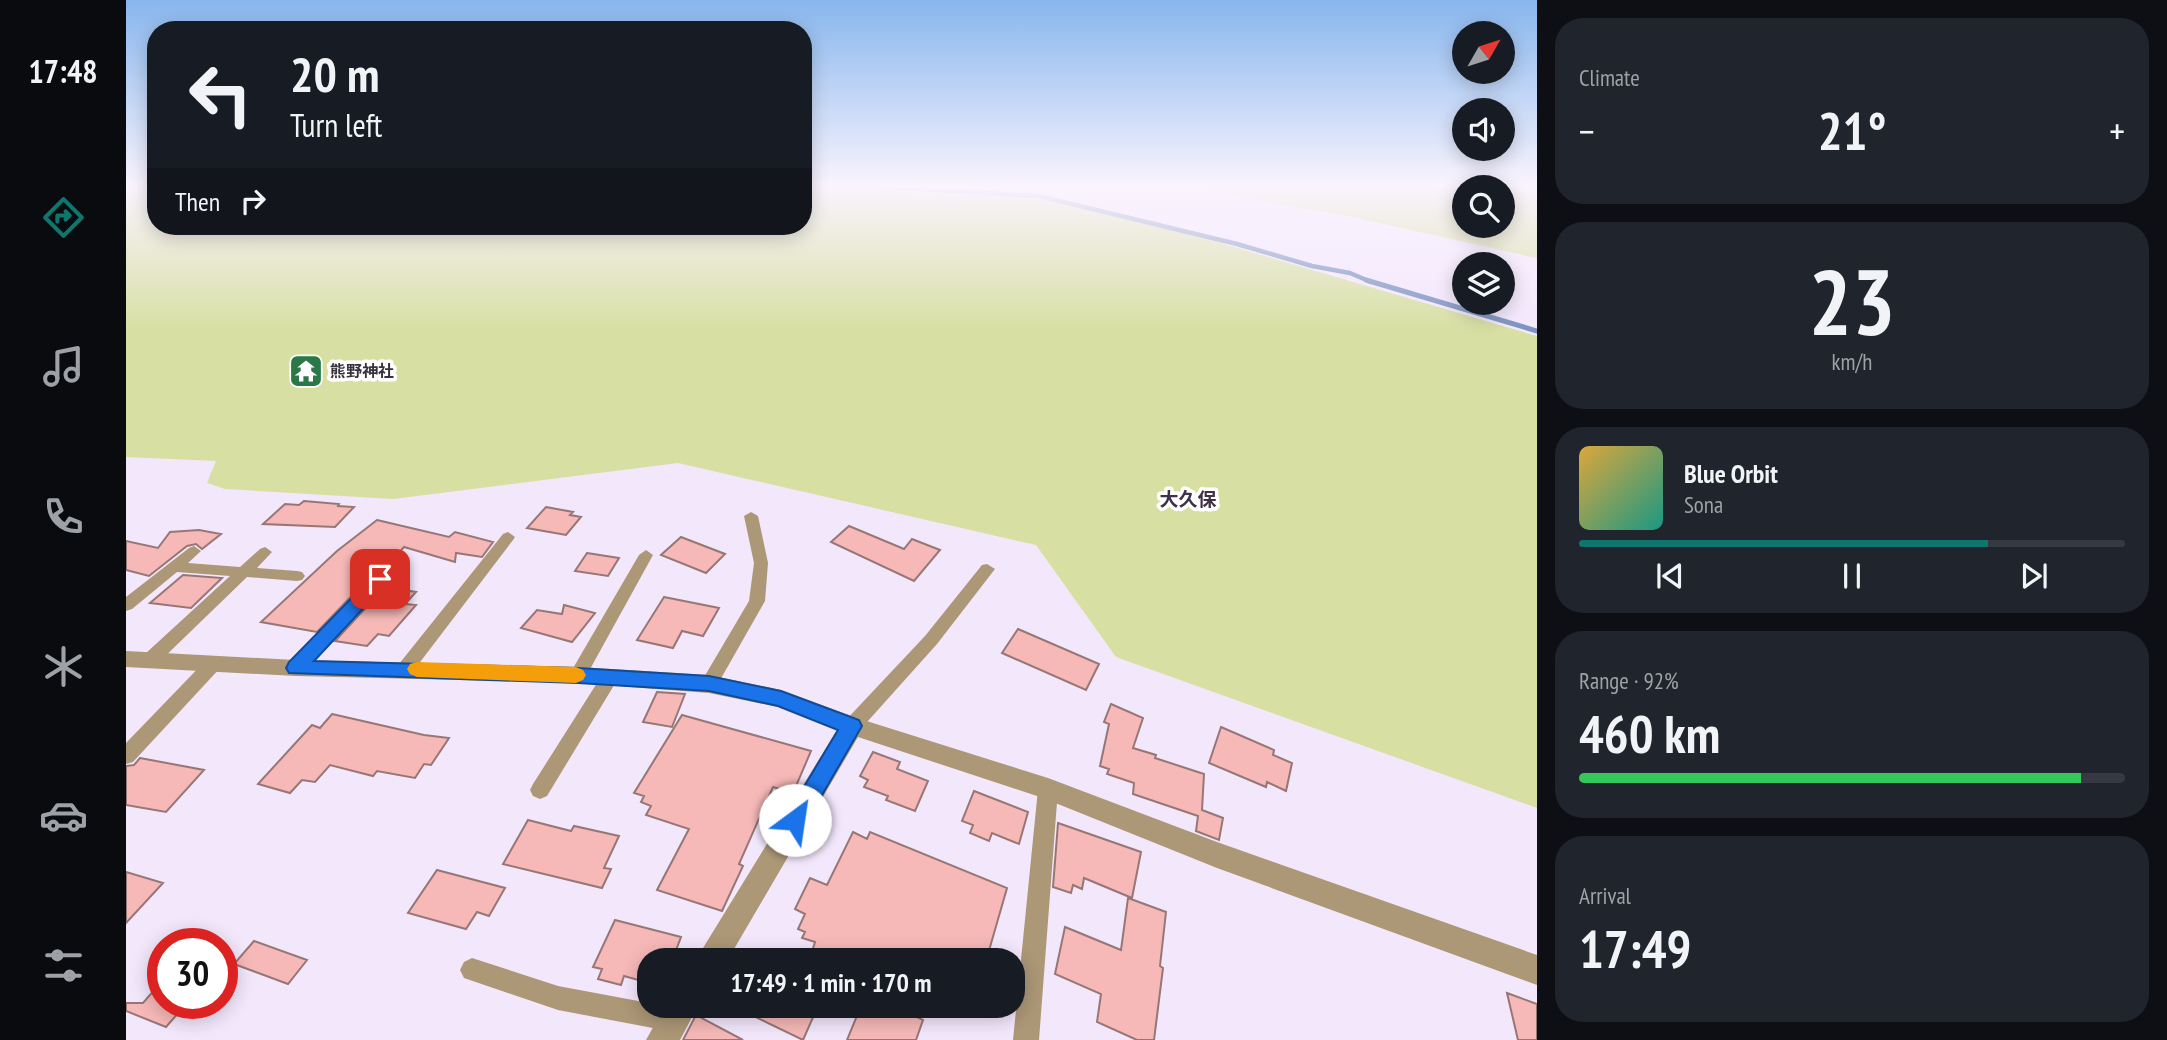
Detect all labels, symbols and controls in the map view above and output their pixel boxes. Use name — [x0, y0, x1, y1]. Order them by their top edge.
north arrow — [1452, 21, 1516, 84]
map controls — [1452, 21, 1515, 315]
text: 20 m — [290, 42, 379, 106]
icon: left — [175, 49, 266, 140]
text: 17:48 — [28, 50, 98, 92]
text: Climate — [1579, 63, 1640, 92]
text: 21° — [1818, 97, 1886, 164]
button: sound — [1452, 98, 1515, 161]
text: Turn left — [290, 104, 382, 146]
text: − — [1579, 106, 1595, 155]
text: + — [2109, 106, 2125, 155]
button: search — [1452, 175, 1515, 238]
icon: right — [234, 182, 272, 220]
text: Then — [175, 185, 220, 218]
icon: directions — [39, 193, 88, 242]
text: 23 — [1809, 242, 1896, 360]
button: layers — [1452, 252, 1515, 315]
icon: music — [39, 342, 88, 391]
text: km/h — [1832, 347, 1872, 376]
temple icon: 熊野神社 — [287, 352, 325, 390]
place label: 熊野神社 — [330, 361, 394, 381]
text: Blue Orbit — [1684, 457, 1778, 490]
district label: 大久保 — [1159, 487, 1217, 511]
text: Sona — [1684, 490, 1723, 519]
icon: phone — [39, 492, 88, 541]
pin — [350, 549, 410, 609]
icon: previous — [1651, 557, 1689, 595]
icon: pause — [1833, 557, 1871, 595]
icon: next — [2015, 557, 2053, 595]
icon: arrive — [361, 560, 399, 598]
icon: climate — [39, 642, 88, 691]
text: Range · 92% — [1579, 666, 1679, 695]
text: 460 km — [1579, 700, 1720, 767]
position arrow — [758, 783, 832, 857]
icon: car — [39, 791, 88, 840]
text: Arrival — [1579, 881, 1631, 910]
text: 17:49 — [1579, 915, 1691, 982]
speed limit sign: 30 — [147, 928, 238, 1019]
icon: filters — [39, 941, 88, 990]
text: 17:49 · 1 min · 170 m — [731, 966, 931, 999]

